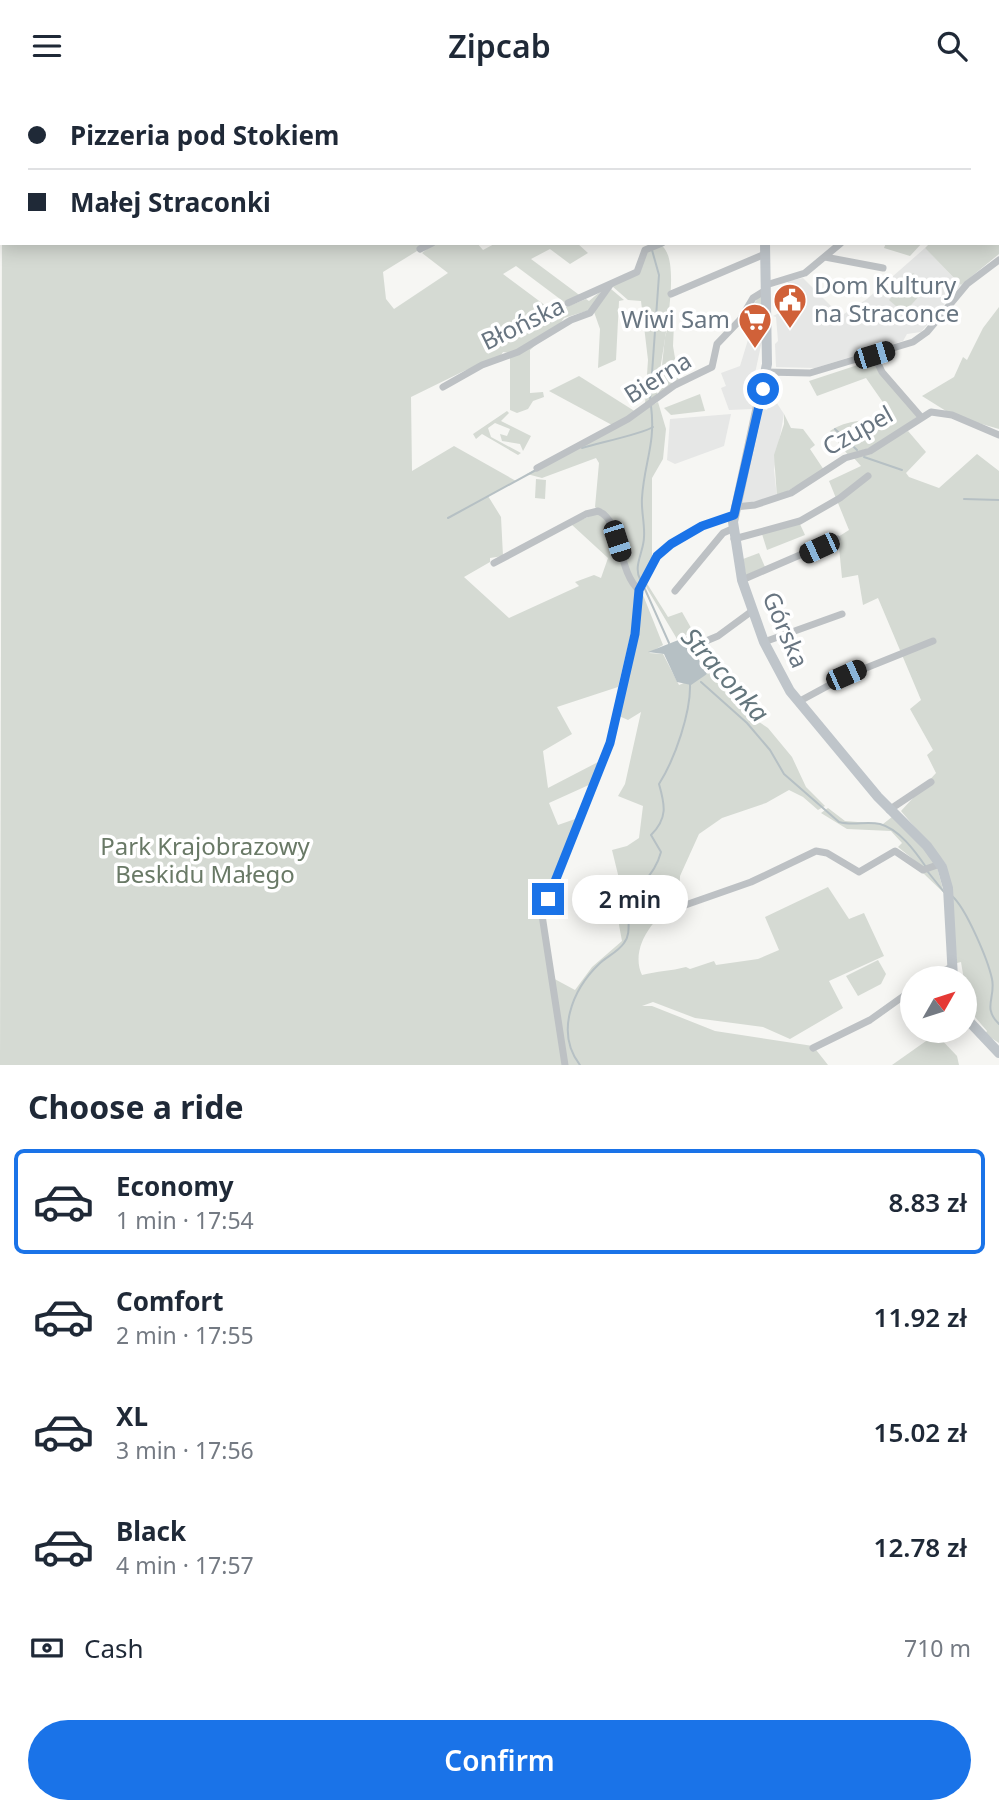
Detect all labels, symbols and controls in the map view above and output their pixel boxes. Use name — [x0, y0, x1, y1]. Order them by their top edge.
text: Zipcab — [448, 24, 551, 67]
icon: menu — [28, 27, 66, 65]
icon: search — [933, 27, 971, 65]
text: Pizzeria pod Stokiem — [70, 117, 339, 153]
text: Małej Straconki — [70, 184, 271, 220]
place label: Dom Kultury na Straconce — [814, 268, 959, 329]
public building icon: Dom Kultury na Straconce — [771, 281, 809, 330]
street label: Błońska — [475, 288, 570, 357]
supermarket icon: Wiwi Sam — [736, 301, 774, 350]
place label: Wiwi Sam — [621, 302, 730, 335]
car — [851, 339, 898, 371]
street label: Bierna — [617, 343, 697, 410]
route start — [747, 373, 779, 405]
street label: Czupel — [816, 397, 898, 462]
car — [601, 518, 634, 564]
car — [796, 530, 843, 566]
street label: Górska — [756, 586, 817, 673]
water label: Straconka — [674, 619, 778, 729]
car — [823, 657, 870, 693]
park label: Park Krajobrazowy Beskidu Małego — [100, 829, 311, 890]
callout: 2 min — [572, 875, 688, 923]
route end — [532, 883, 564, 915]
text: 2 min — [599, 883, 661, 915]
north arrow — [900, 966, 976, 1043]
map controls — [900, 966, 977, 1043]
text: Choose a ride — [28, 1085, 244, 1128]
text: Economy — [116, 1168, 234, 1204]
icon: car — [32, 1170, 95, 1233]
text: 8.83 zł — [888, 1184, 967, 1220]
text: 1 min · 17:54 — [116, 1204, 254, 1236]
text: Comfort — [116, 1283, 224, 1319]
icon: car — [32, 1285, 95, 1348]
text: 11.92 zł — [874, 1299, 967, 1335]
text: 2 min · 17:55 — [116, 1319, 254, 1351]
text: XL — [116, 1398, 148, 1434]
icon: car — [32, 1400, 95, 1463]
text: 15.02 zł — [874, 1414, 967, 1450]
text: 3 min · 17:56 — [116, 1434, 254, 1466]
text: Black — [116, 1513, 186, 1549]
icon: car — [32, 1515, 95, 1578]
text: 12.78 zł — [874, 1529, 967, 1565]
text: 4 min · 17:57 — [116, 1549, 254, 1581]
icon: cash — [28, 1629, 66, 1667]
text: Cash — [84, 1630, 144, 1666]
text: 710 m — [904, 1632, 971, 1664]
button: Confirm — [28, 1720, 971, 1800]

